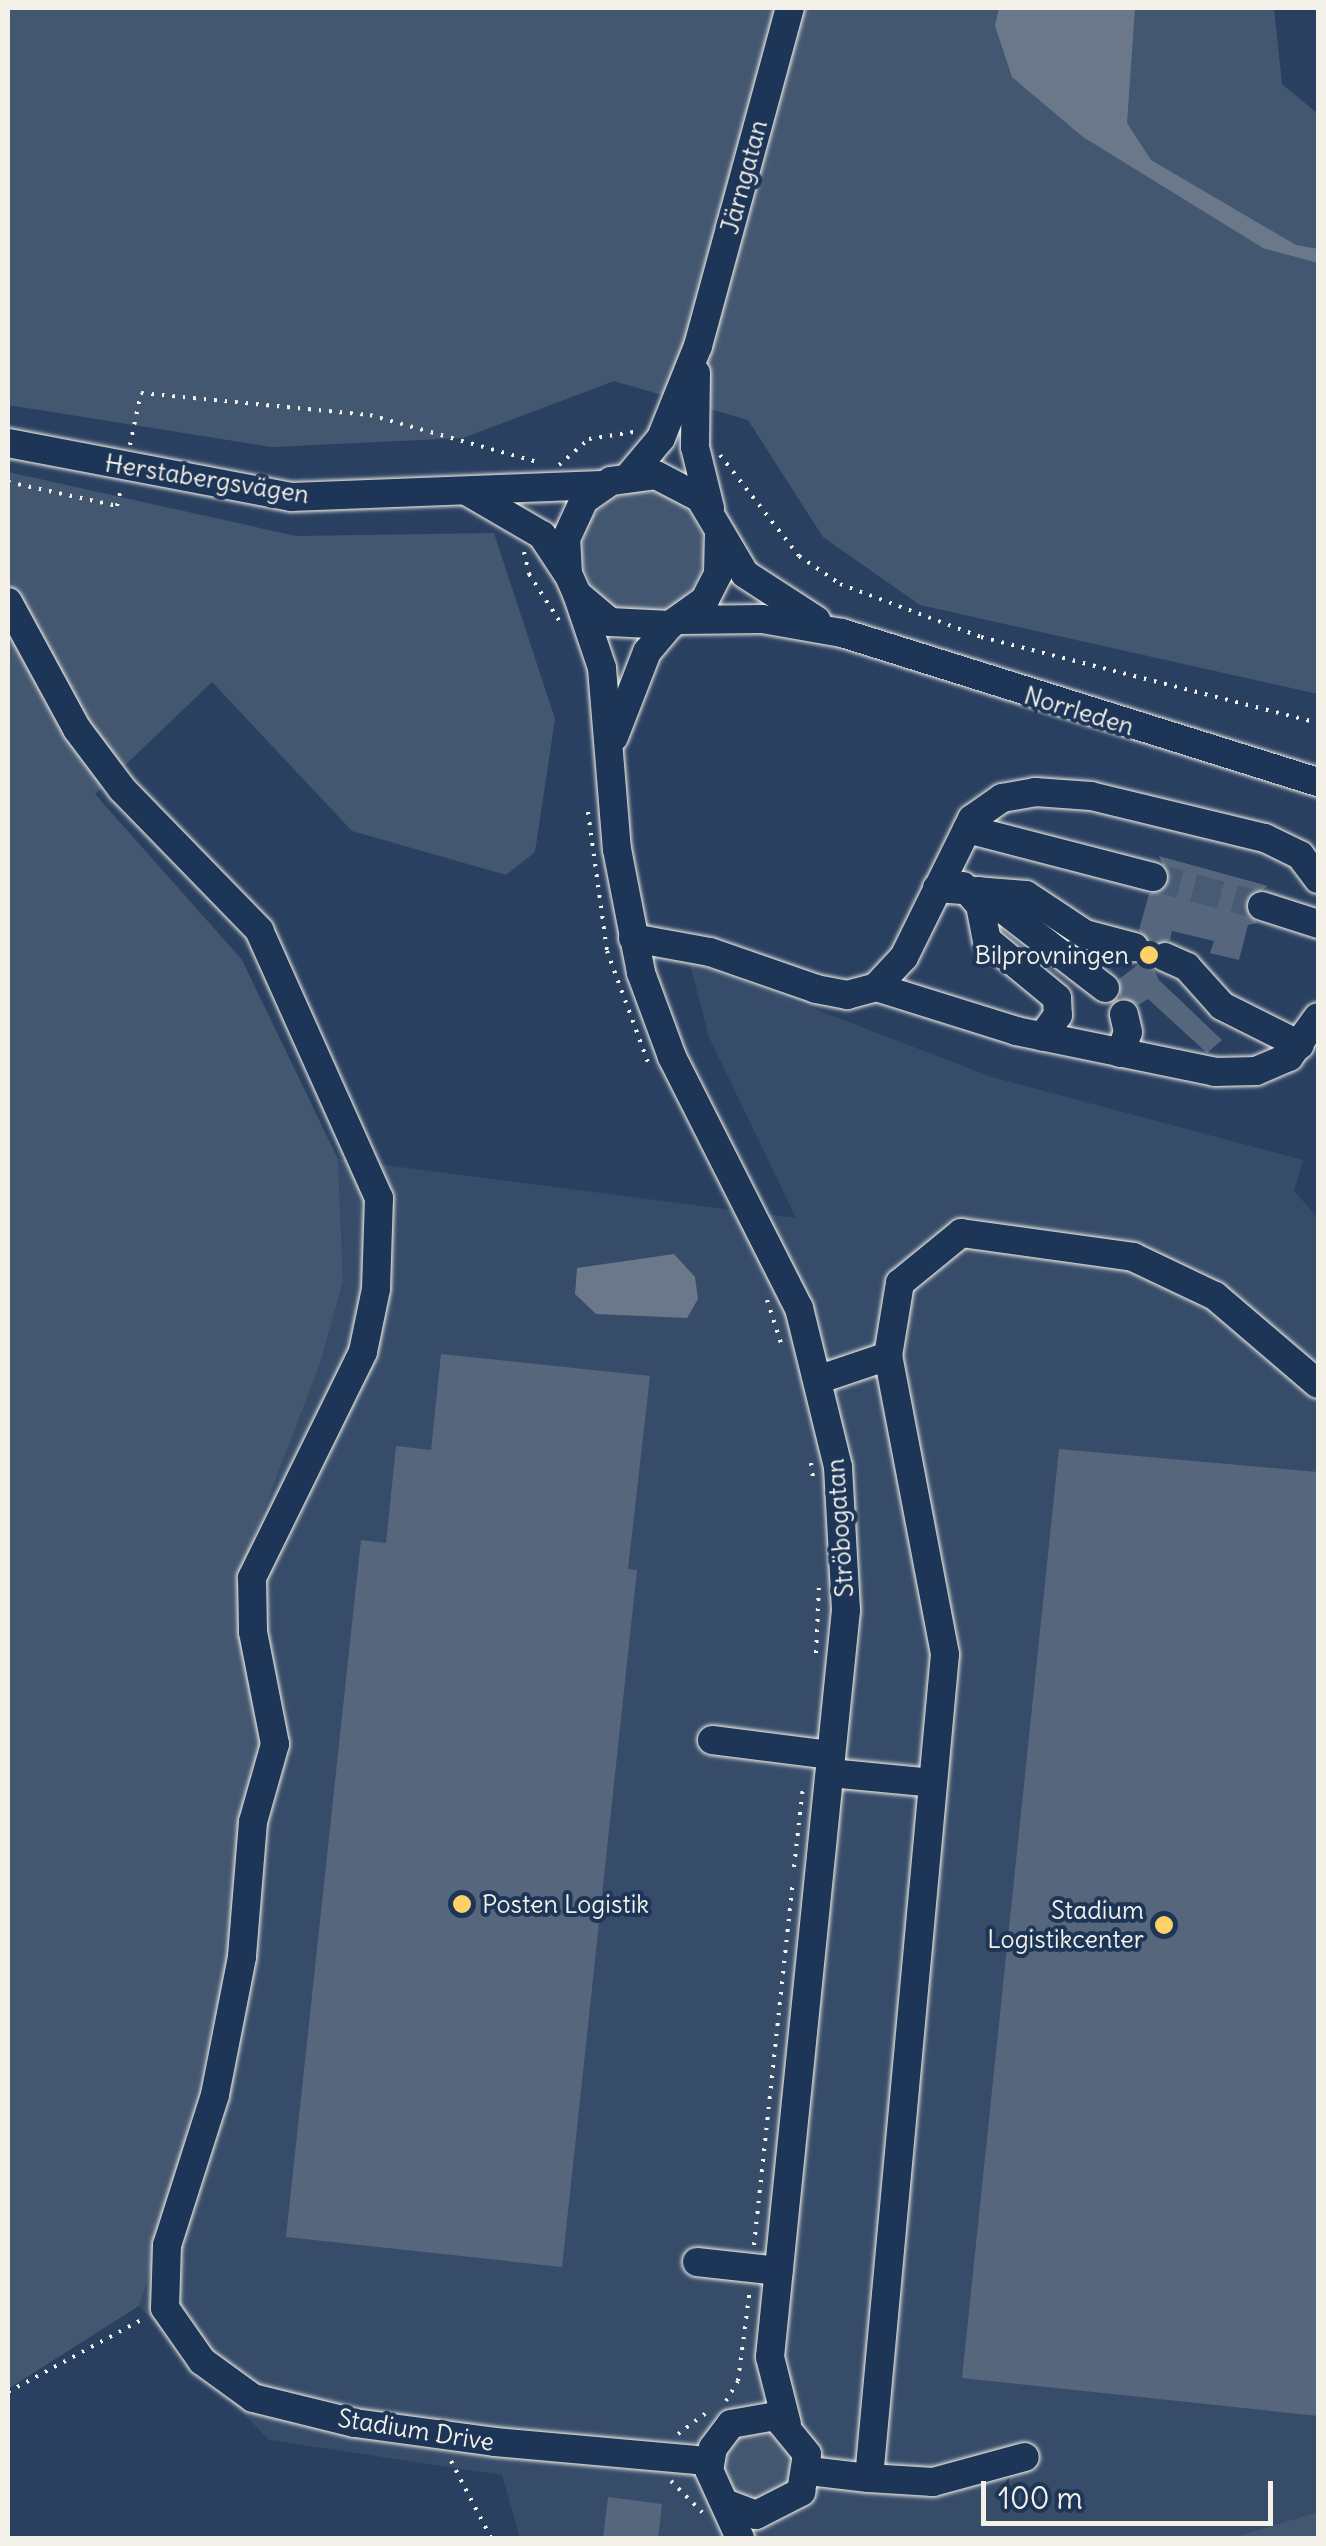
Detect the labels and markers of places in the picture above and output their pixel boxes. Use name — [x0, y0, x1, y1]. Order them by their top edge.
place label: Bilprovningen — [975, 940, 1129, 970]
marker: Bilprovningen — [1138, 944, 1160, 966]
place label: Posten Logistik — [482, 1889, 649, 1919]
marker: Posten Logistik — [451, 1893, 473, 1915]
place label: Stadium Logistikcenter — [987, 1896, 1144, 1955]
marker: Stadium Logistikcenter — [1153, 1914, 1175, 1936]

